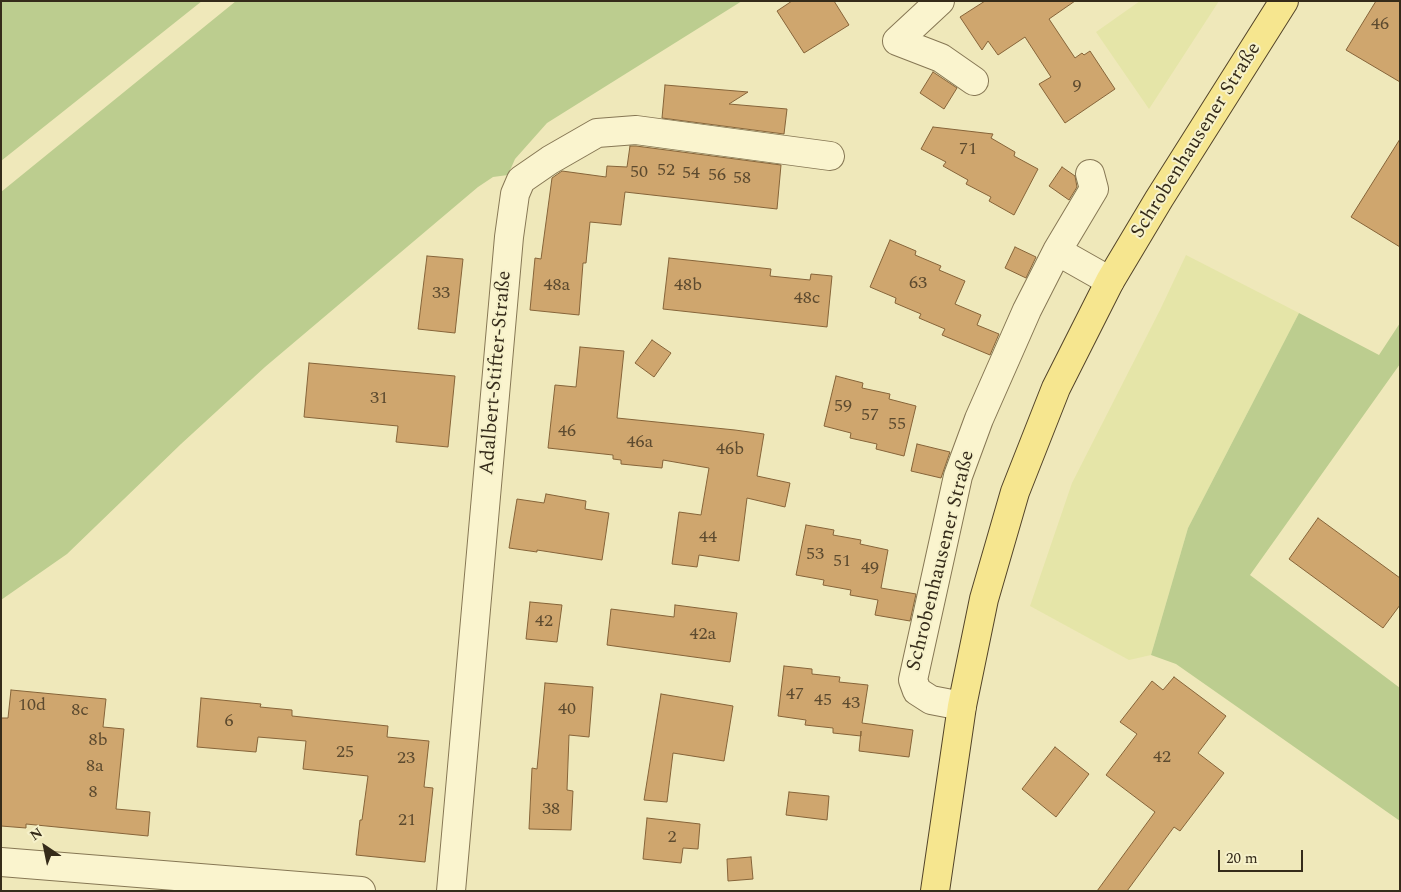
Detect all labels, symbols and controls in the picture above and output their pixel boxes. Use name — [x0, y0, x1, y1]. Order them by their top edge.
house number: 46 — [1371, 14, 1389, 36]
street label: Schrobenhausener Straße — [1127, 39, 1267, 243]
house number: 9 — [1073, 76, 1081, 98]
house number: 71 — [959, 139, 977, 161]
house number: 52 — [657, 160, 675, 182]
house number: 50 — [630, 162, 648, 184]
house number: 54 — [682, 163, 700, 185]
house number: 56 — [708, 165, 726, 187]
house number: 58 — [733, 168, 751, 190]
street label: Adalbert-Stifter-Straße — [476, 270, 518, 476]
house number: 63 — [909, 273, 927, 295]
house number: 48a — [544, 275, 570, 297]
house number: 48b — [674, 275, 702, 297]
house number: 33 — [432, 283, 450, 305]
house number: 48c — [794, 288, 820, 310]
house number: 31 — [370, 388, 388, 410]
house number: 59 — [834, 396, 852, 418]
house number: 57 — [861, 405, 879, 427]
house number: 55 — [888, 414, 906, 436]
house number: 46 — [558, 421, 576, 443]
house number: 46a — [627, 432, 653, 454]
house number: 46b — [716, 439, 744, 461]
street label: Schrobenhausener Straße — [903, 448, 981, 674]
house number: 44 — [699, 527, 717, 549]
house number: 53 — [806, 544, 824, 566]
house number: 51 — [833, 551, 851, 573]
house number: 49 — [861, 558, 879, 580]
house number: 42 — [535, 611, 553, 633]
house number: 42a — [690, 624, 716, 646]
house number: 47 — [786, 684, 804, 706]
house number: 45 — [814, 690, 832, 712]
house number: 43 — [842, 693, 860, 715]
house number: 10d — [18, 695, 46, 717]
house number: 40 — [558, 699, 576, 721]
house number: 8c — [71, 700, 89, 722]
house number: 6 — [225, 711, 233, 733]
house number: 8b — [88, 730, 108, 752]
house number: 25 — [336, 742, 354, 764]
house number: 42 — [1153, 747, 1171, 769]
house number: 23 — [397, 748, 415, 770]
house number: 8a — [86, 756, 104, 778]
house number: 8 — [89, 782, 97, 804]
house number: 38 — [542, 799, 560, 821]
house number: 21 — [398, 810, 416, 832]
north arrow — [20, 822, 70, 872]
text: N — [26, 822, 47, 846]
house number: 2 — [668, 827, 676, 849]
scale bar — [1221, 840, 1306, 872]
text: 20 m — [1226, 847, 1258, 870]

